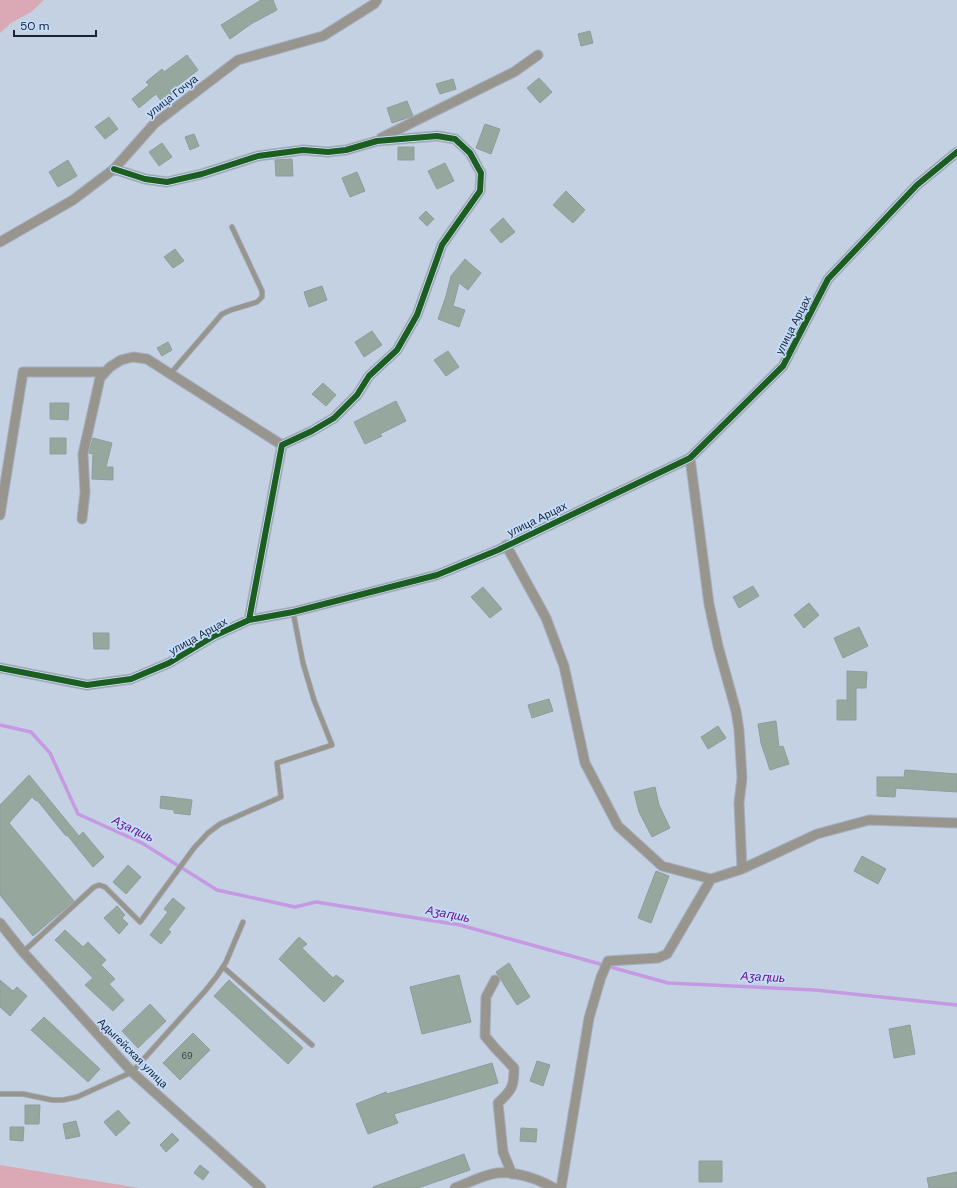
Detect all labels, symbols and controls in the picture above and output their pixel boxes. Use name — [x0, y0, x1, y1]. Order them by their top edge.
scale bar — [14, 12, 96, 38]
text: 50 m — [20, 18, 49, 34]
street label: улица Гочуа — [143, 71, 201, 120]
street label: улица Арцах — [772, 293, 814, 357]
street label: улица Арцах — [505, 498, 570, 539]
street label: улица Арцах — [166, 614, 230, 658]
water label: Аӡаԥшь — [109, 812, 157, 846]
water label: Аӡаԥшь — [424, 902, 471, 926]
water label: Аӡаԥшь — [739, 968, 786, 986]
street label: Адыгейская улица — [95, 1015, 172, 1092]
house number: 69 — [181, 1050, 193, 1062]

